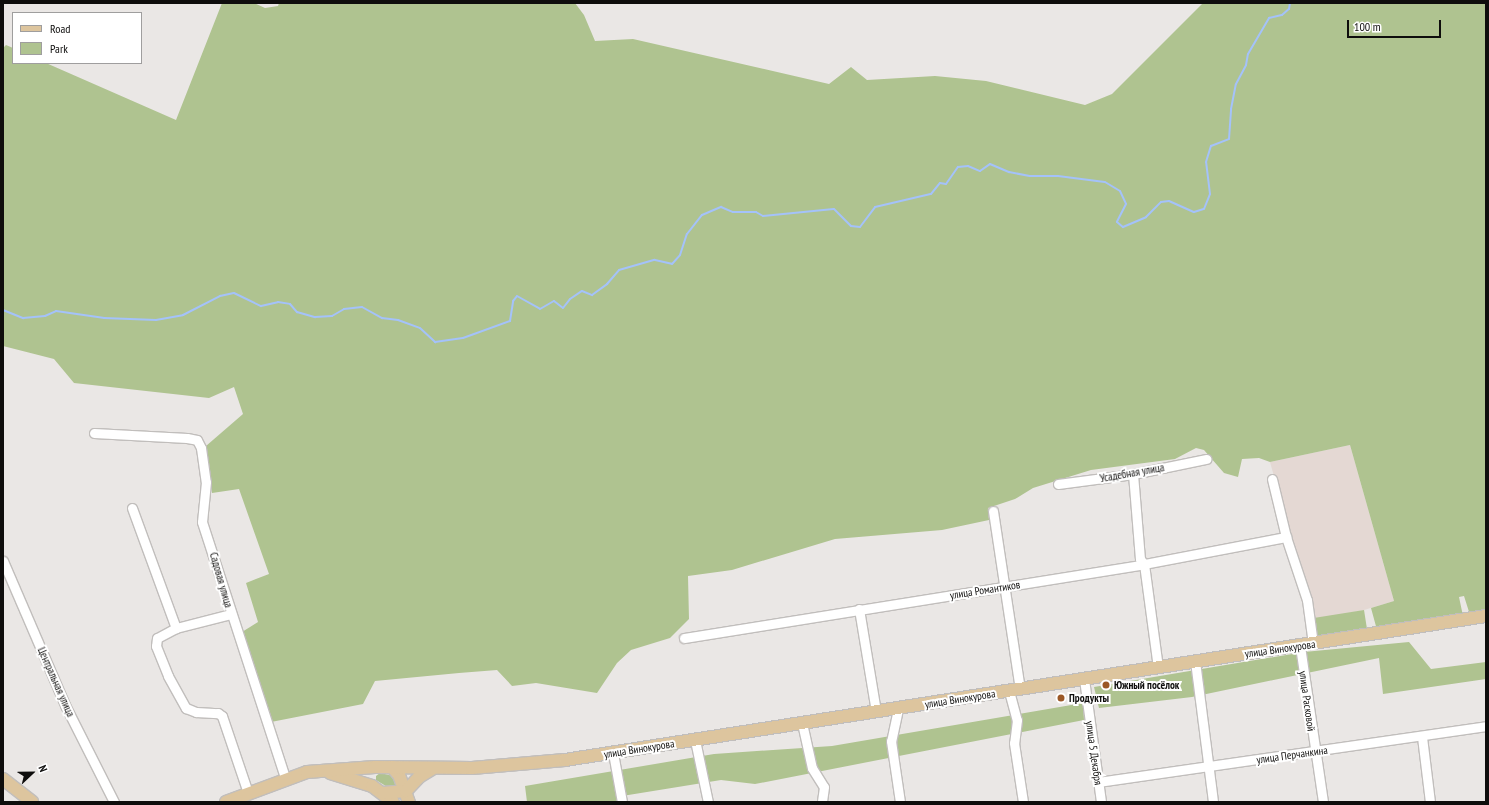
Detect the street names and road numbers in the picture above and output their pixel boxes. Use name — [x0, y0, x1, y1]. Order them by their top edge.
street label: Усадебная улица — [1099, 461, 1165, 485]
street label: Садовая улица — [207, 551, 235, 609]
street label: улица Романтиков — [949, 578, 1021, 602]
street label: улица Винокурова — [1244, 638, 1316, 660]
street label: Центральная улица — [35, 645, 77, 719]
street label: улица Расковой — [1296, 670, 1318, 732]
street label: улица Винокурова — [924, 687, 996, 711]
street label: улица 5 Декабря — [1083, 720, 1105, 786]
street label: улица Винокурова — [603, 737, 675, 761]
street label: улица Перчанкина — [1256, 743, 1328, 767]

